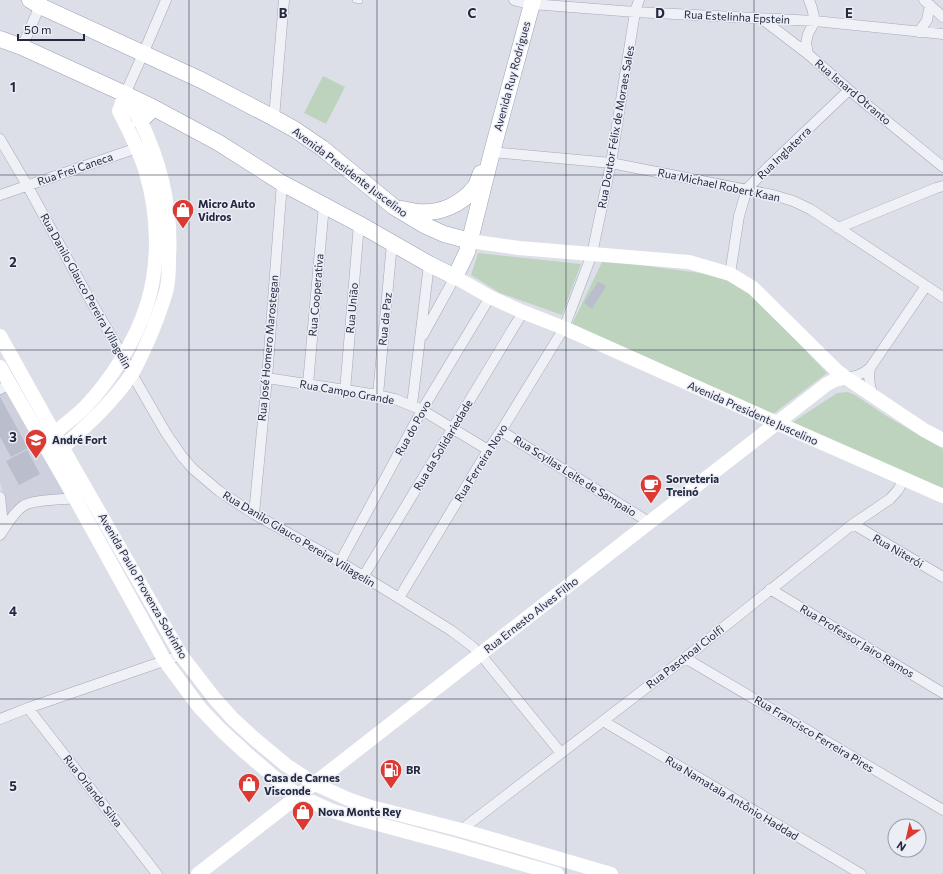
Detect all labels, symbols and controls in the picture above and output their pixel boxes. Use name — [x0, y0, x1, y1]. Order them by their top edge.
text: B — [279, 5, 288, 21]
text: C — [468, 5, 477, 21]
text: D — [655, 5, 665, 21]
text: E — [845, 5, 853, 21]
street label: Rua Estelinha Epstein — [684, 7, 790, 26]
scale bar — [18, 16, 84, 42]
street label: Avenida Ruy Rodrigues — [491, 20, 532, 132]
text: 50 m — [24, 22, 52, 36]
street label: Rua Doutor Félix de Moraes Sales — [595, 44, 636, 209]
street label: Rua Isnard Otranto — [813, 56, 894, 127]
text: 1 — [10, 79, 16, 95]
street label: Avenida Presidente Juscelino — [289, 124, 411, 220]
street label: Rua Inglaterra — [754, 124, 813, 182]
street label: Rua Frei Caneca — [35, 150, 114, 188]
street label: Rua Michael Robert Kaan — [657, 165, 782, 204]
shop icon: Micro Auto Vidros — [170, 197, 196, 230]
place label: Micro Auto Vidros — [198, 197, 256, 223]
street label: Rua Danilo Glauco Pereira Villagelin — [38, 211, 135, 371]
street label: Rua Cooperativa — [305, 253, 326, 337]
text: 2 — [9, 254, 17, 270]
street label: Rua José Homero Marostegan — [255, 274, 281, 422]
street label: Rua União — [343, 282, 360, 334]
street label: Rua da Paz — [375, 291, 394, 346]
street label: Rua Campo Grande — [299, 377, 396, 406]
street label: Avenida Presidente Juscelino — [686, 378, 821, 448]
street label: Rua do Povo — [392, 397, 433, 458]
street label: Rua da Solidariedade — [410, 397, 475, 492]
street label: Rua Ferreira Novo — [451, 421, 510, 504]
school or university icon: André Fort — [23, 427, 49, 460]
text: 3 — [9, 429, 17, 445]
street label: Rua Scyllas Leite de Sampaio — [511, 432, 639, 519]
place label: André Fort — [52, 433, 107, 446]
cafe icon: Sorveteria Treinó — [638, 472, 664, 505]
place label: Sorveteria Treinó — [666, 472, 719, 498]
street label: Rua Danilo Glauco Pereira Villagelin — [221, 488, 378, 589]
street label: Avenida Paulo Provenza Sobrinho — [96, 510, 191, 661]
street label: Rua Niterói — [871, 531, 926, 570]
street label: Rua Ernesto Alves Filho — [481, 574, 581, 655]
street label: Rua Professor Jairo Ramos — [797, 601, 917, 681]
text: 4 — [9, 603, 17, 619]
street label: Rua Paschoal Ciolfi — [643, 622, 726, 691]
street label: Rua Francisco Ferreira Pires — [752, 693, 876, 774]
street label: Rua Orlando Silva — [61, 752, 126, 829]
street label: Rua Namatala Antônio Haddad — [663, 753, 801, 843]
fuel station icon: BR — [378, 757, 404, 790]
place label: BR — [406, 763, 421, 776]
shop icon: Casa de Carnes Visconde — [236, 771, 262, 804]
place label: Casa de Carnes Visconde — [264, 771, 340, 797]
text: 5 — [9, 778, 17, 794]
shop icon: Nova Monte Rey — [290, 799, 316, 832]
place label: Nova Monte Rey — [318, 805, 401, 818]
north arrow — [887, 818, 927, 858]
text: N — [894, 839, 908, 854]

